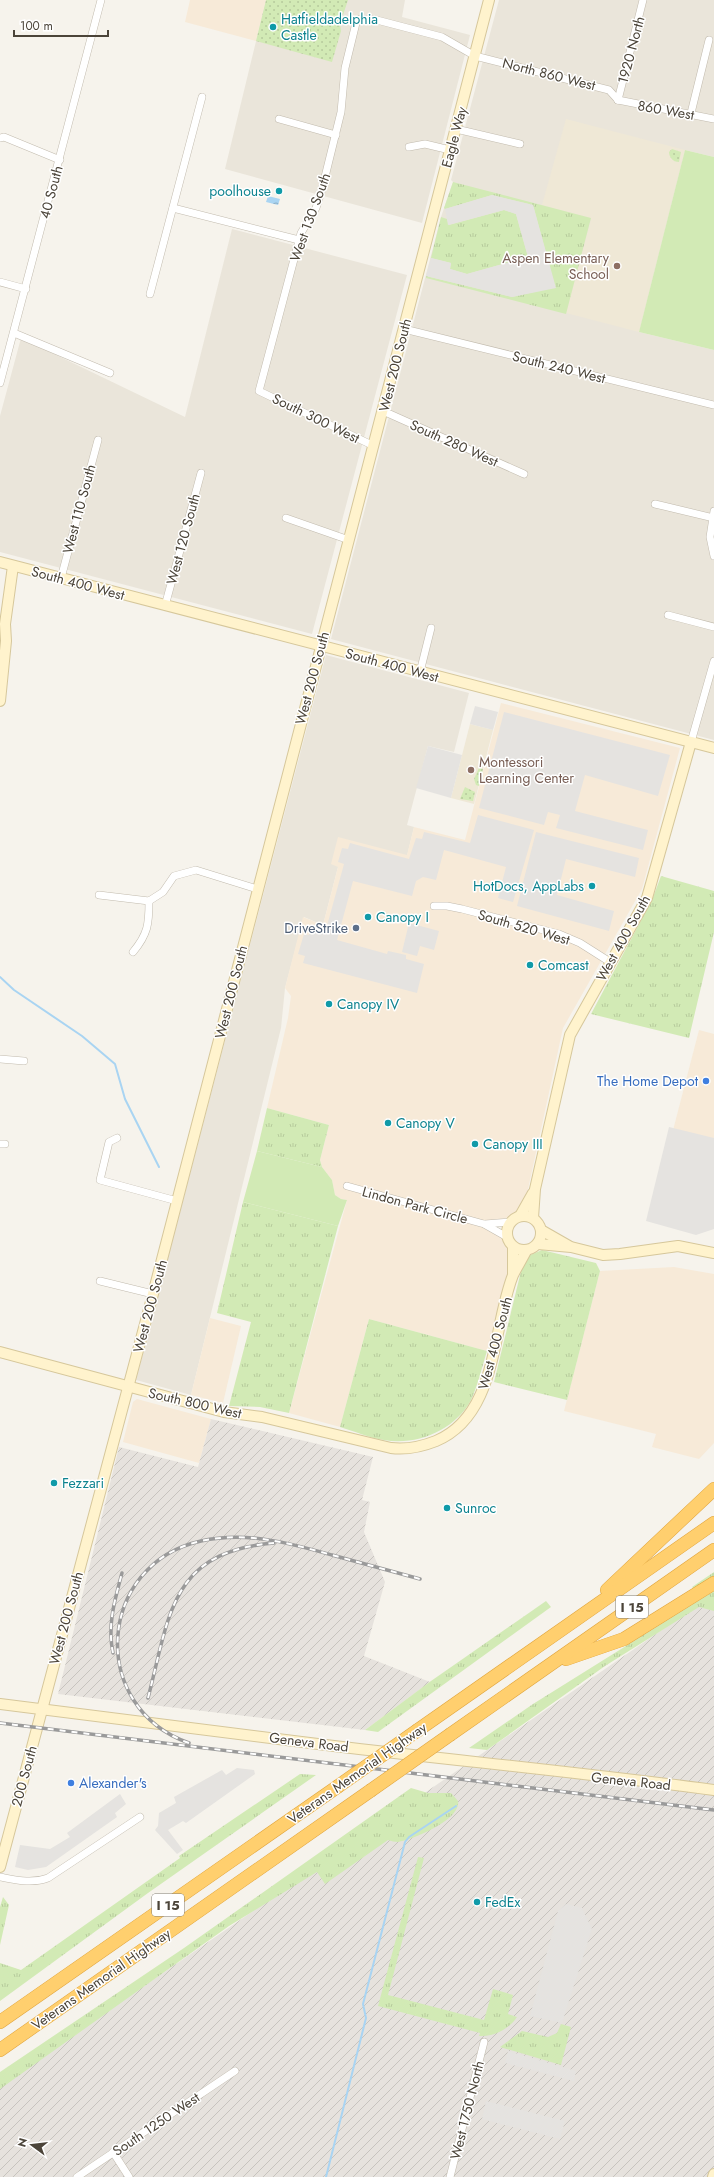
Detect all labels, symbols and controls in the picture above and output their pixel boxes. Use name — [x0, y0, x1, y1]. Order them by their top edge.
place label: Hatfieldadelphia Castle — [281, 9, 378, 45]
scale bar — [14, 12, 108, 38]
street label: 1920 North — [612, 14, 650, 86]
text: 100 m — [20, 17, 53, 35]
marker: Hatfieldadelphia Castle — [268, 22, 278, 32]
street label: North 860 West — [500, 53, 598, 95]
street label: 860 West — [636, 95, 697, 125]
street label: Eagle Way — [436, 103, 472, 170]
street label: 40 South — [34, 163, 68, 221]
street label: West 130 South — [285, 170, 335, 264]
place label: poolhouse — [209, 181, 271, 201]
marker: poolhouse — [274, 186, 284, 196]
place label: Aspen Elementary School — [502, 248, 610, 284]
marker: Aspen Elementary School — [612, 261, 622, 271]
street label: West 200 South — [374, 316, 416, 414]
street label: South 240 West — [510, 346, 608, 388]
street label: South 300 West — [269, 388, 364, 448]
street label: South 280 West — [407, 415, 502, 472]
street label: West 110 South — [57, 462, 101, 556]
street label: West 120 South — [161, 491, 205, 587]
street label: South 400 West — [29, 561, 127, 605]
street label: West 200 South — [290, 629, 334, 727]
street label: South 400 West — [343, 643, 441, 687]
place label: Montessori Learning Center — [479, 752, 574, 788]
marker: Montessori Learning Center — [466, 765, 476, 775]
place label: HotDocs, AppLabs — [473, 876, 584, 896]
marker: HotDocs, AppLabs — [587, 881, 597, 891]
street label: West 400 South — [591, 891, 655, 985]
street label: South 520 West — [476, 904, 573, 950]
place label: Canopy I — [376, 907, 429, 927]
marker: Canopy I — [363, 912, 373, 922]
place label: DriveStrike — [284, 918, 348, 938]
marker: DriveStrike — [351, 923, 361, 933]
street label: West 200 South — [210, 943, 252, 1041]
place label: Comcast — [538, 955, 589, 975]
marker: Comcast — [525, 960, 535, 970]
place label: Canopy IV — [337, 994, 400, 1014]
marker: Canopy IV — [324, 999, 334, 1009]
place label: The Home Depot — [597, 1071, 699, 1091]
marker: The Home Depot — [701, 1076, 711, 1086]
place label: Canopy V — [396, 1113, 455, 1133]
marker: Canopy V — [383, 1118, 393, 1128]
place label: Canopy III — [483, 1134, 543, 1154]
marker: Canopy III — [470, 1139, 480, 1149]
street label: Lindon Park Circle — [360, 1181, 470, 1229]
street label: West 200 South — [128, 1257, 172, 1355]
street label: West 400 South — [473, 1294, 517, 1392]
street label: South 800 West — [146, 1383, 244, 1424]
place label: Fezzari — [62, 1473, 104, 1493]
marker: Fezzari — [49, 1478, 59, 1488]
place label: Sunroc — [455, 1498, 496, 1518]
marker: Sunroc — [442, 1503, 452, 1513]
street label: West 200 South — [44, 1569, 88, 1667]
road number: I 15 — [616, 1596, 648, 1618]
street label: Veterans Memorial Highway — [283, 1717, 431, 1829]
street label: Geneva Road — [268, 1727, 350, 1757]
street label: 200 South — [6, 1743, 42, 1809]
street label: Geneva Road — [590, 1767, 672, 1795]
place label: Alexander's — [79, 1773, 147, 1793]
marker: Alexander's — [66, 1778, 76, 1788]
place label: FedEx — [485, 1892, 520, 1912]
road number: I 15 — [152, 1894, 184, 1916]
marker: FedEx — [472, 1897, 482, 1907]
street label: Veterans Memorial Highway — [27, 1923, 175, 2035]
street label: West 1750 North — [445, 2058, 489, 2162]
street label: South 1250 West — [108, 2087, 204, 2161]
north arrow — [12, 2125, 52, 2165]
text: N — [13, 2136, 31, 2149]

